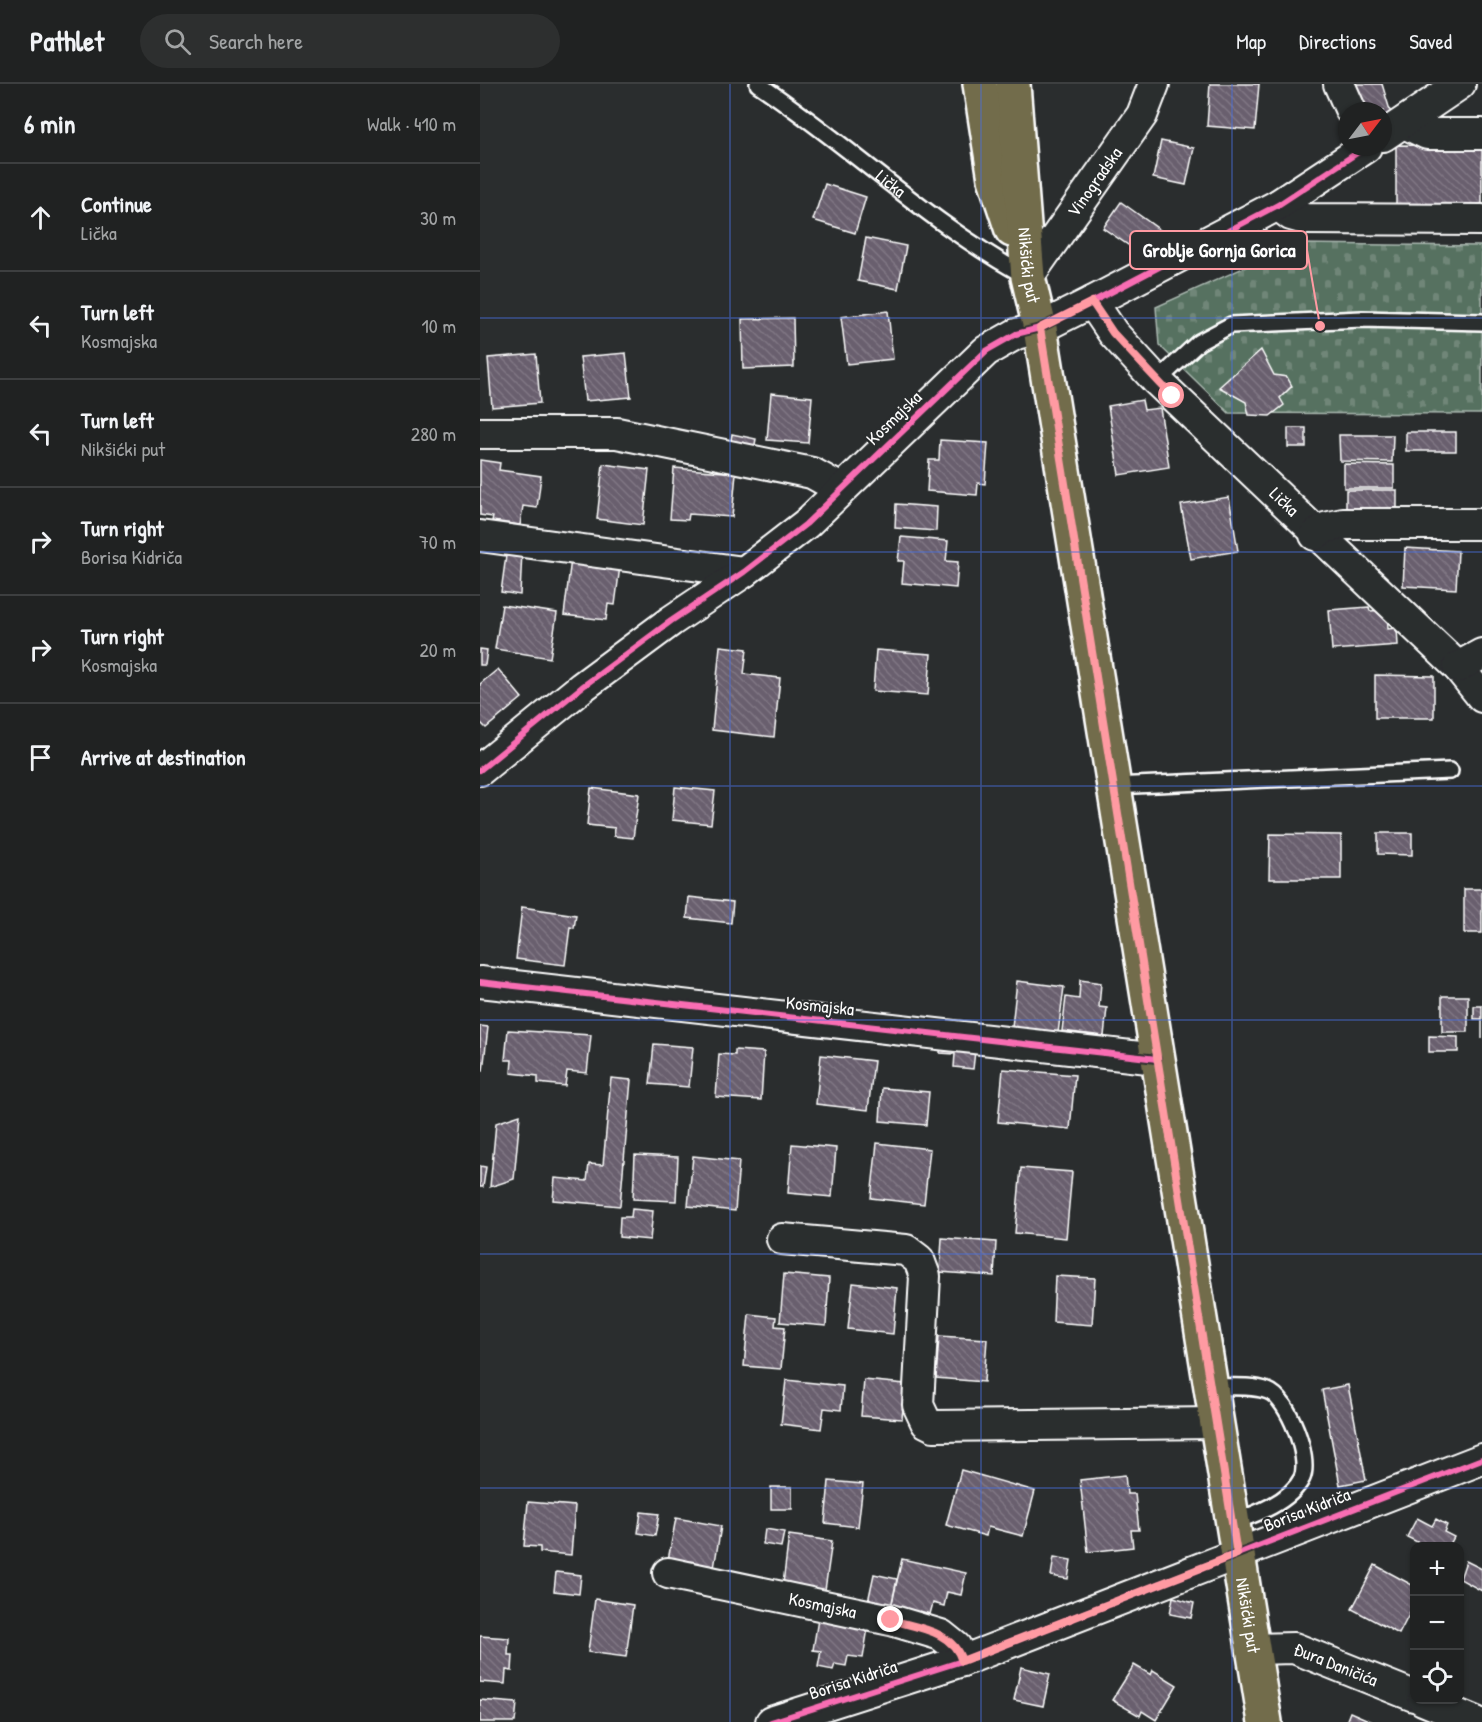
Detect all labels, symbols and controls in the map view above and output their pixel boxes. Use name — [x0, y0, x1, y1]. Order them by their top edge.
search box — [140, 14, 560, 68]
text: Pathlet — [30, 22, 104, 60]
icon: search — [161, 25, 194, 58]
text: Search here — [209, 26, 303, 56]
text: Map — [1236, 27, 1266, 56]
text: Directions — [1299, 27, 1376, 56]
text: Saved — [1409, 27, 1452, 56]
north arrow — [1338, 102, 1392, 156]
text: 6 min — [24, 106, 76, 141]
text: Walk · 410 m — [367, 110, 456, 137]
street label: Vinogradska — [1061, 142, 1128, 222]
street label: Lička — [870, 164, 911, 203]
text: Continue — [81, 189, 152, 219]
icon: ahead — [24, 201, 57, 234]
text: 30 m — [420, 204, 456, 231]
text: Lička — [81, 219, 117, 246]
street label: Nikšićki put — [1012, 227, 1047, 306]
callout: Groblje Gornja Gorica — [1130, 231, 1307, 269]
text: Groblje Gornja Gorica — [1142, 236, 1296, 263]
text: Turn left — [81, 297, 154, 327]
icon: left — [24, 309, 57, 342]
text: 10 m — [422, 312, 456, 339]
text: Kosmajska — [81, 327, 157, 354]
route start — [1158, 382, 1184, 408]
street label: Kosmajska — [860, 385, 927, 450]
text: Turn left — [81, 405, 154, 435]
icon: left — [24, 417, 57, 450]
text: 280 m — [411, 420, 456, 447]
text: Nikšićki put — [81, 435, 165, 462]
street label: Lička — [1264, 481, 1305, 522]
text: Turn right — [81, 513, 164, 543]
icon: right — [24, 525, 57, 558]
text: 70 m — [419, 528, 456, 555]
text: Borisa Kidriča — [81, 543, 182, 570]
text: Turn right — [81, 621, 164, 651]
icon: right — [24, 633, 57, 666]
text: 20 m — [419, 636, 456, 663]
text: Kosmajska — [81, 651, 157, 678]
icon: arrive — [24, 741, 57, 774]
text: Arrive at destination — [81, 742, 246, 772]
street label: Kosmajska — [785, 989, 855, 1022]
street label: Borisa Kidriča — [1260, 1482, 1354, 1537]
map controls — [1410, 1542, 1464, 1704]
button: + — [1410, 1542, 1464, 1596]
street label: Nikšićki put — [1230, 1576, 1267, 1656]
street label: Kosmajska — [787, 1586, 859, 1624]
button: − — [1410, 1596, 1464, 1650]
route end — [877, 1606, 903, 1632]
street label: Đura Daničića — [1290, 1636, 1382, 1692]
button: locate — [1410, 1650, 1464, 1704]
street label: Borisa Kidriča — [806, 1654, 900, 1705]

